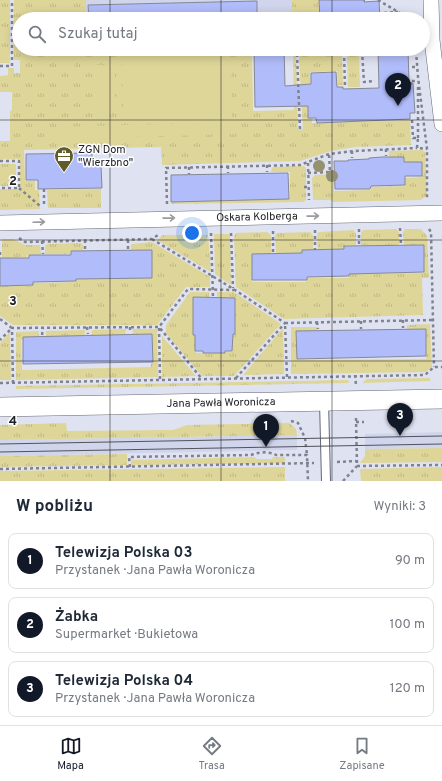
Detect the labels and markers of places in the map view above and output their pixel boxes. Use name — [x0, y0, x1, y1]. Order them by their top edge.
pin: 2 — [385, 73, 411, 106]
place label: ZGN Dom "Wierzbno" — [78, 143, 133, 170]
office icon: ZGN Dom "Wierzbno" — [53, 145, 75, 173]
pin: 3 — [387, 403, 413, 436]
pin: 1 — [253, 414, 279, 447]

